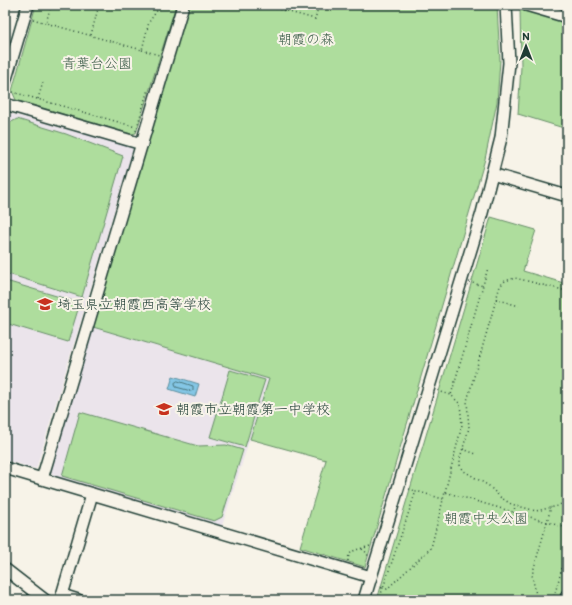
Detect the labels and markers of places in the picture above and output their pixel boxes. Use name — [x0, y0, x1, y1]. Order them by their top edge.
school or university icon: 埼玉県立朝霞西高等学校 — [36, 295, 54, 313]
place label: 埼玉県立朝霞西高等学校 — [57, 296, 211, 313]
school or university icon: 朝霞市立朝霞第一中学校 — [155, 400, 173, 418]
place label: 朝霞市立朝霞第一中学校 — [176, 401, 330, 418]

